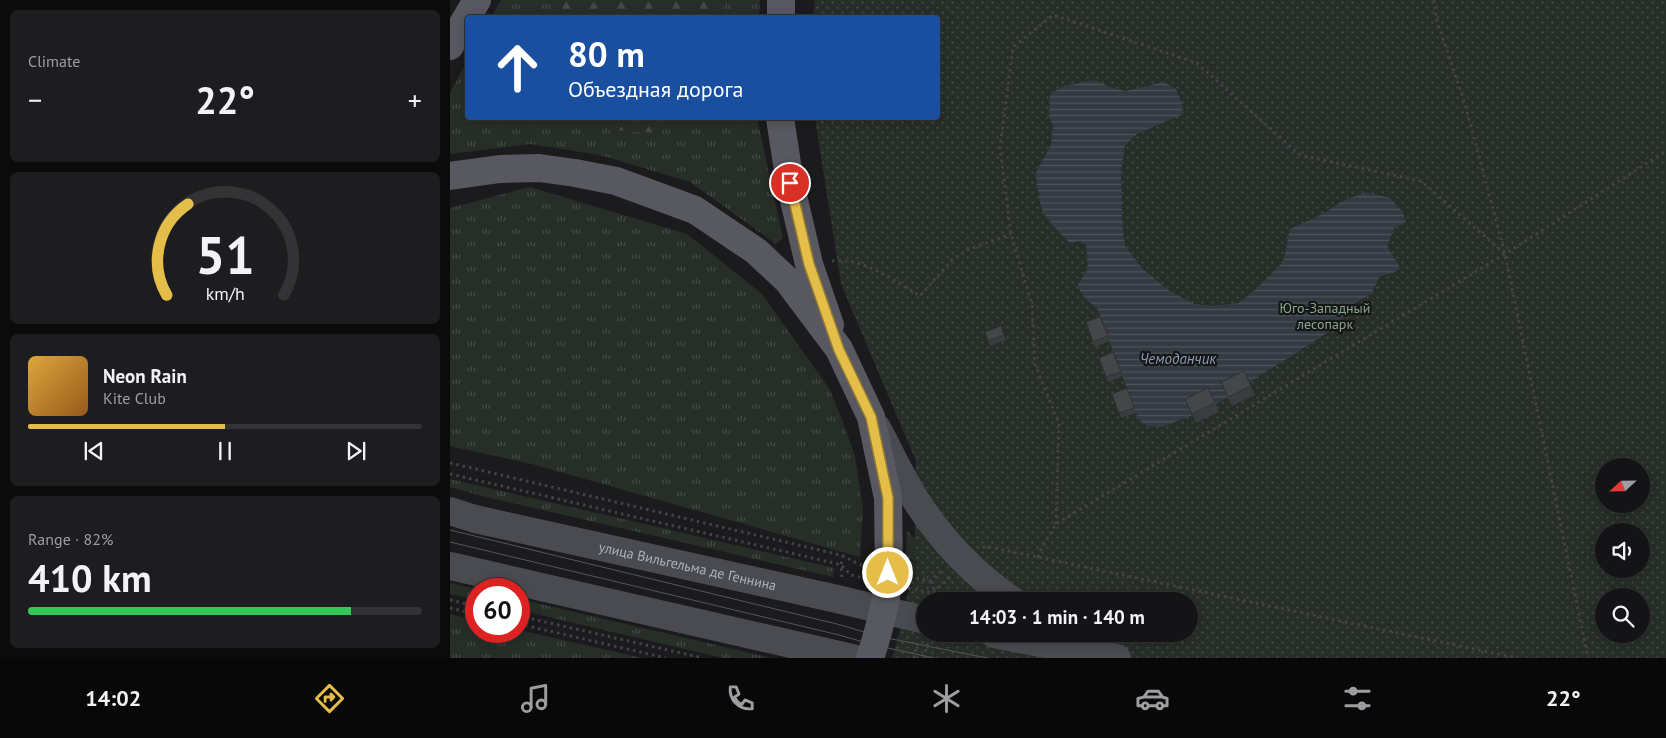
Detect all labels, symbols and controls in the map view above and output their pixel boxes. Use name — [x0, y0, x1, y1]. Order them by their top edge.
text: 80 m — [568, 31, 645, 77]
icon: ahead — [485, 35, 550, 100]
text: Climate — [28, 51, 80, 71]
text: 22° — [195, 75, 255, 124]
text: Объездная дорога — [568, 75, 744, 103]
text: − — [28, 81, 42, 118]
text: + — [408, 81, 422, 118]
pin — [769, 162, 811, 204]
icon: arrive — [776, 169, 804, 197]
text: 51 — [196, 221, 254, 288]
text: km/h — [205, 282, 245, 305]
park label: Юго-Западный лесопарк — [1280, 299, 1370, 333]
water label: Чемоданчик — [1140, 349, 1217, 368]
text: Neon Rain — [103, 364, 187, 388]
text: Kite Club — [103, 388, 166, 408]
icon: previous — [80, 437, 108, 465]
icon: pause — [211, 437, 239, 465]
icon: next — [342, 437, 370, 465]
north arrow — [1595, 458, 1650, 512]
map controls — [1595, 458, 1650, 643]
button: sound — [1595, 523, 1650, 578]
text: Range · 82% — [28, 529, 113, 549]
street label: улица Вильгельма де Геннина — [597, 538, 778, 594]
position arrow — [861, 546, 913, 598]
text: 410 km — [28, 553, 152, 602]
speed limit sign: 60 — [465, 578, 530, 643]
button: search — [1595, 588, 1650, 643]
text: 14:03 · 1 min · 140 m — [969, 605, 1145, 629]
icon: directions — [312, 681, 347, 716]
icon: music — [518, 681, 553, 716]
icon: phone — [723, 681, 758, 716]
icon: climate — [929, 681, 964, 716]
icon: car — [1135, 681, 1170, 716]
icon: filters — [1340, 681, 1375, 716]
text: 14:02 — [85, 684, 141, 712]
text: 22° — [1546, 684, 1581, 712]

